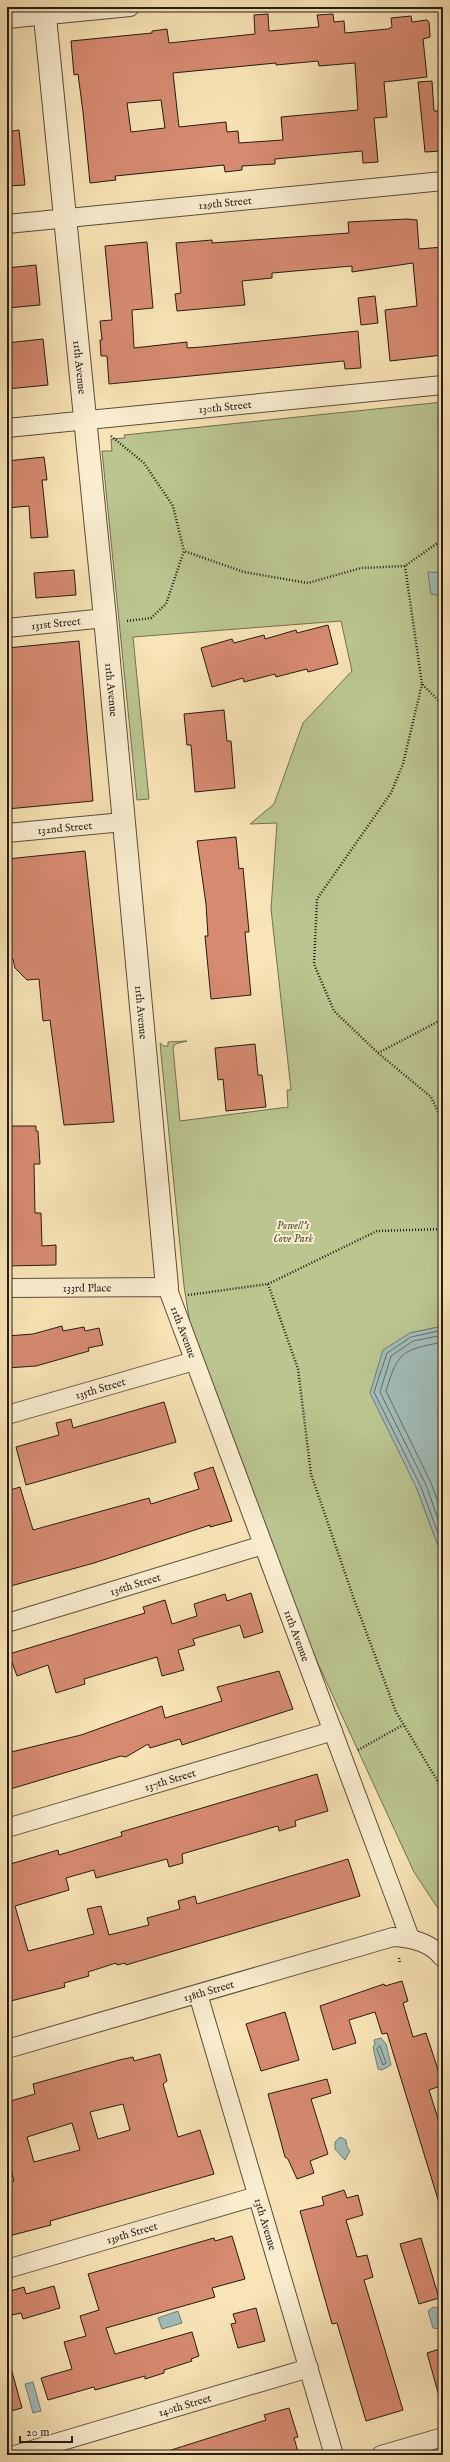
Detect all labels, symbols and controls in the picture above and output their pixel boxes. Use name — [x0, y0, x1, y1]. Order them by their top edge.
street label: 129th Street — [198, 194, 253, 213]
street label: 11th Avenue — [69, 340, 89, 395]
street label: 130th Street — [198, 398, 252, 417]
street label: 131st Street — [30, 615, 82, 634]
street label: 11th Avenue — [101, 662, 120, 717]
street label: 132nd Street — [37, 819, 93, 838]
street label: 11th Avenue — [131, 985, 150, 1040]
park label: Powell's Cove Park — [273, 1219, 313, 1246]
street label: 133rd Place — [63, 1281, 111, 1296]
street label: 11th Avenue — [167, 1305, 199, 1360]
street label: 135th Street — [74, 1375, 127, 1403]
street label: 136th Street — [108, 1571, 163, 1599]
street label: 11th Avenue — [280, 1608, 312, 1664]
street label: 137th Street — [143, 1766, 198, 1795]
street label: 138th Street — [182, 1977, 236, 2005]
street label: 13th Avenue — [251, 2197, 279, 2252]
street label: 139th Street — [105, 2219, 159, 2248]
street label: 140th Street — [157, 2391, 213, 2420]
scale bar — [20, 2418, 72, 2444]
text: 20 m — [26, 2425, 49, 2440]

